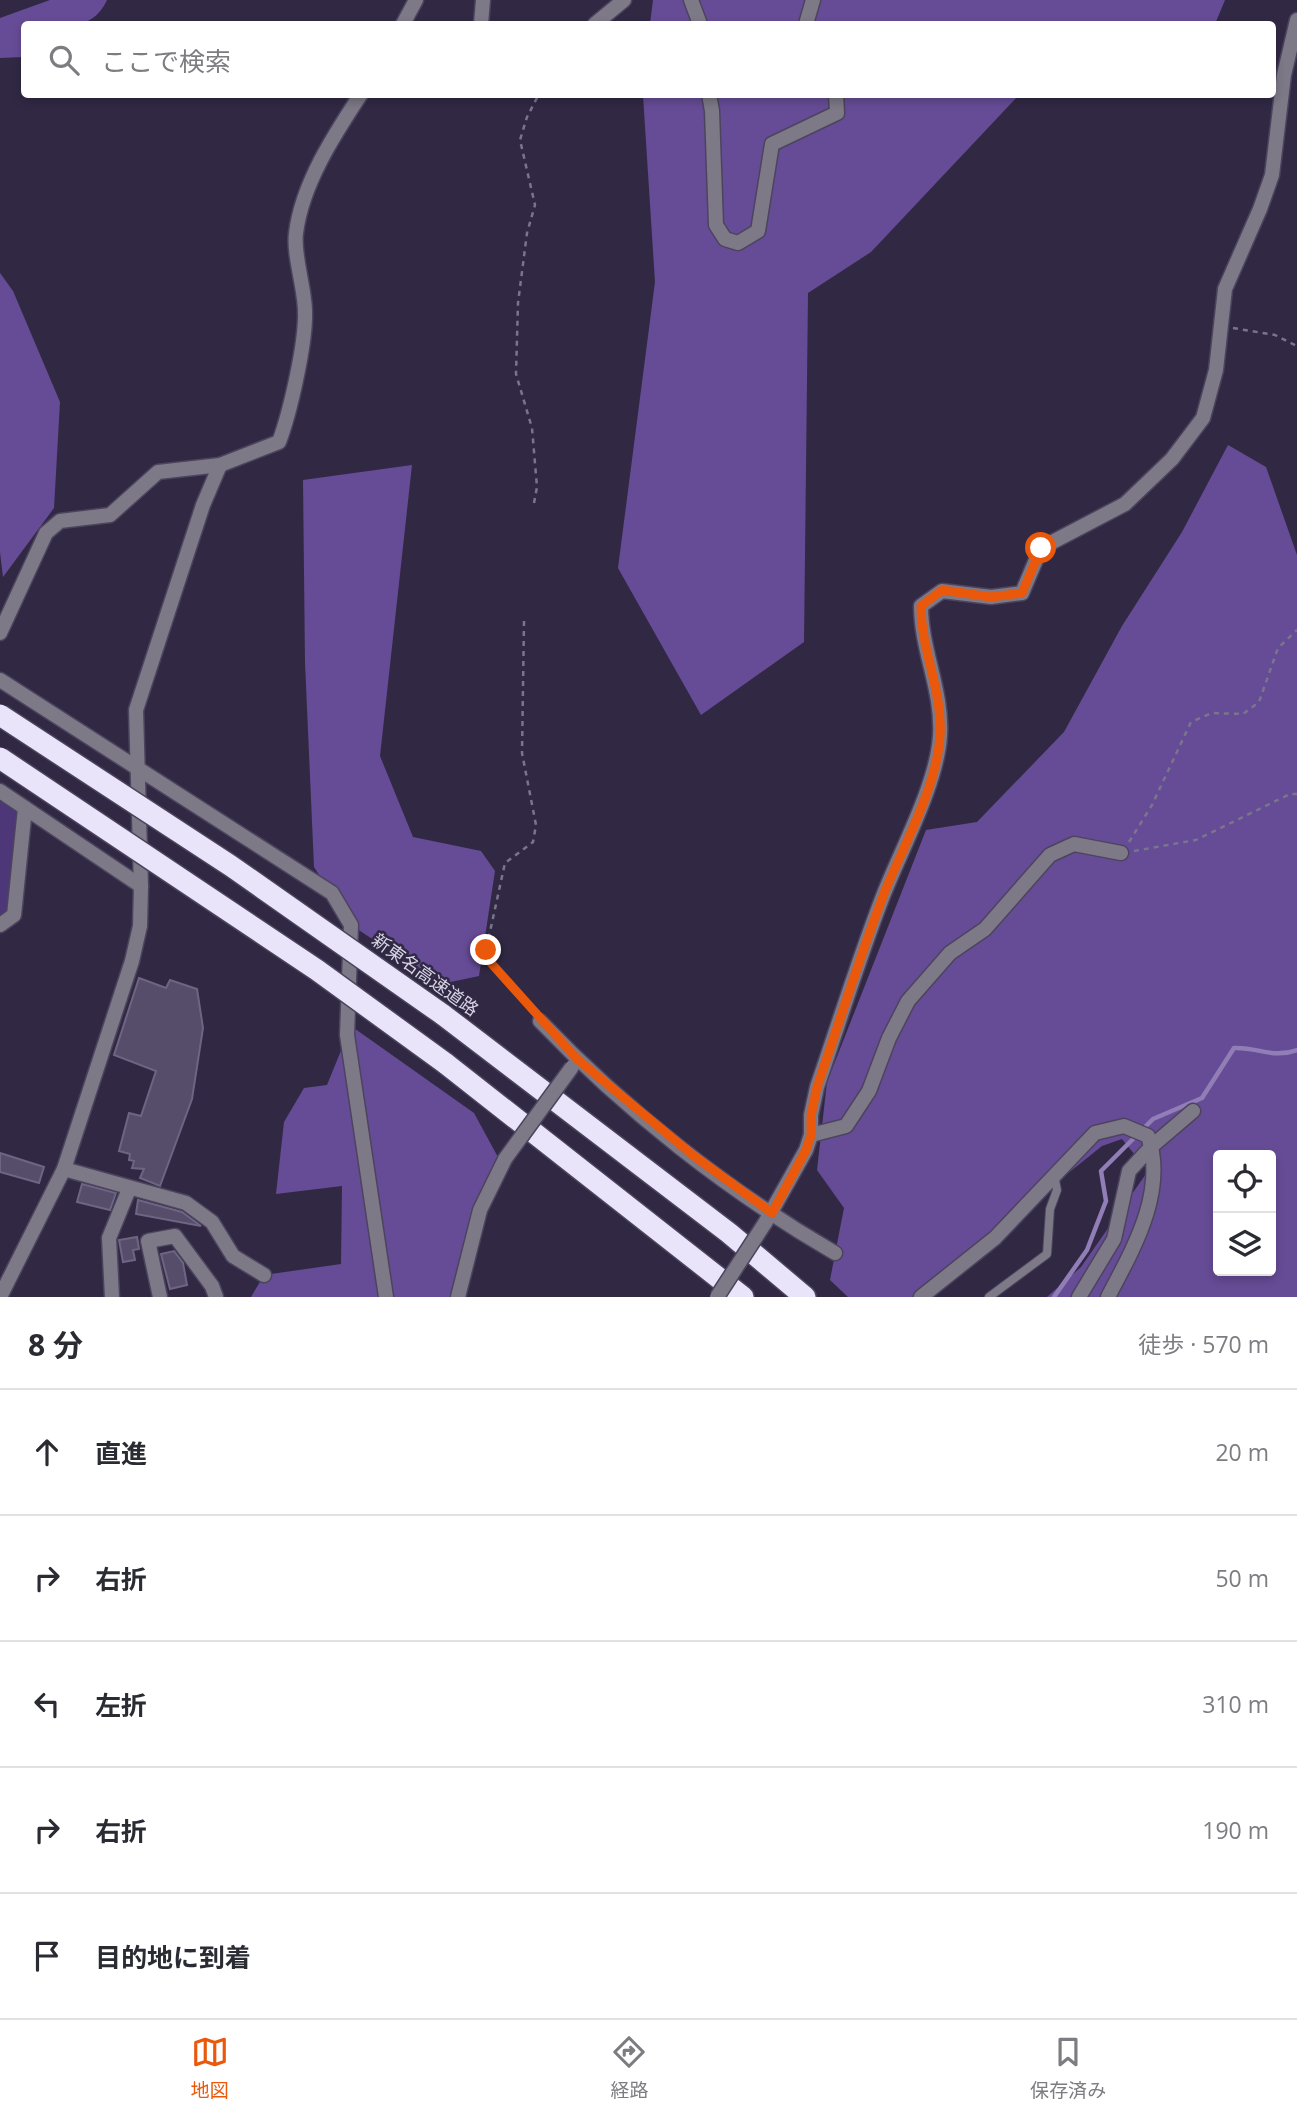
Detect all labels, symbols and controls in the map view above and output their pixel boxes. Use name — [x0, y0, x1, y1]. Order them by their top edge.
search box — [21, 21, 1276, 98]
icon: search — [45, 41, 83, 79]
text: ここで検索 — [101, 43, 231, 79]
route start — [1025, 532, 1056, 563]
street label: 新東名高速道路 — [368, 927, 484, 1021]
route end — [470, 934, 501, 965]
map controls — [1213, 1150, 1276, 1276]
button: locate — [1213, 1150, 1276, 1213]
button: layers — [1213, 1213, 1276, 1276]
text: 8 分 — [28, 1324, 83, 1365]
text: 徒歩 · 570 m — [1138, 1328, 1269, 1360]
icon: ahead — [28, 1433, 66, 1471]
text: 直進 — [95, 1435, 147, 1471]
text: 20 m — [1215, 1436, 1269, 1468]
icon: right — [28, 1559, 66, 1597]
text: 右折 — [95, 1561, 147, 1597]
text: 50 m — [1215, 1562, 1269, 1594]
icon: left — [28, 1685, 66, 1723]
text: 左折 — [95, 1687, 147, 1723]
text: 310 m — [1202, 1688, 1269, 1720]
icon: right — [28, 1811, 66, 1849]
text: 右折 — [95, 1813, 147, 1849]
text: 190 m — [1202, 1814, 1269, 1846]
icon: arrive — [28, 1937, 66, 1975]
text: 目的地に到着 — [95, 1939, 251, 1975]
tab: 地図 — [191, 2033, 229, 2103]
tab: 経路 — [610, 2033, 648, 2103]
tab: 保存済み — [1030, 2033, 1106, 2103]

